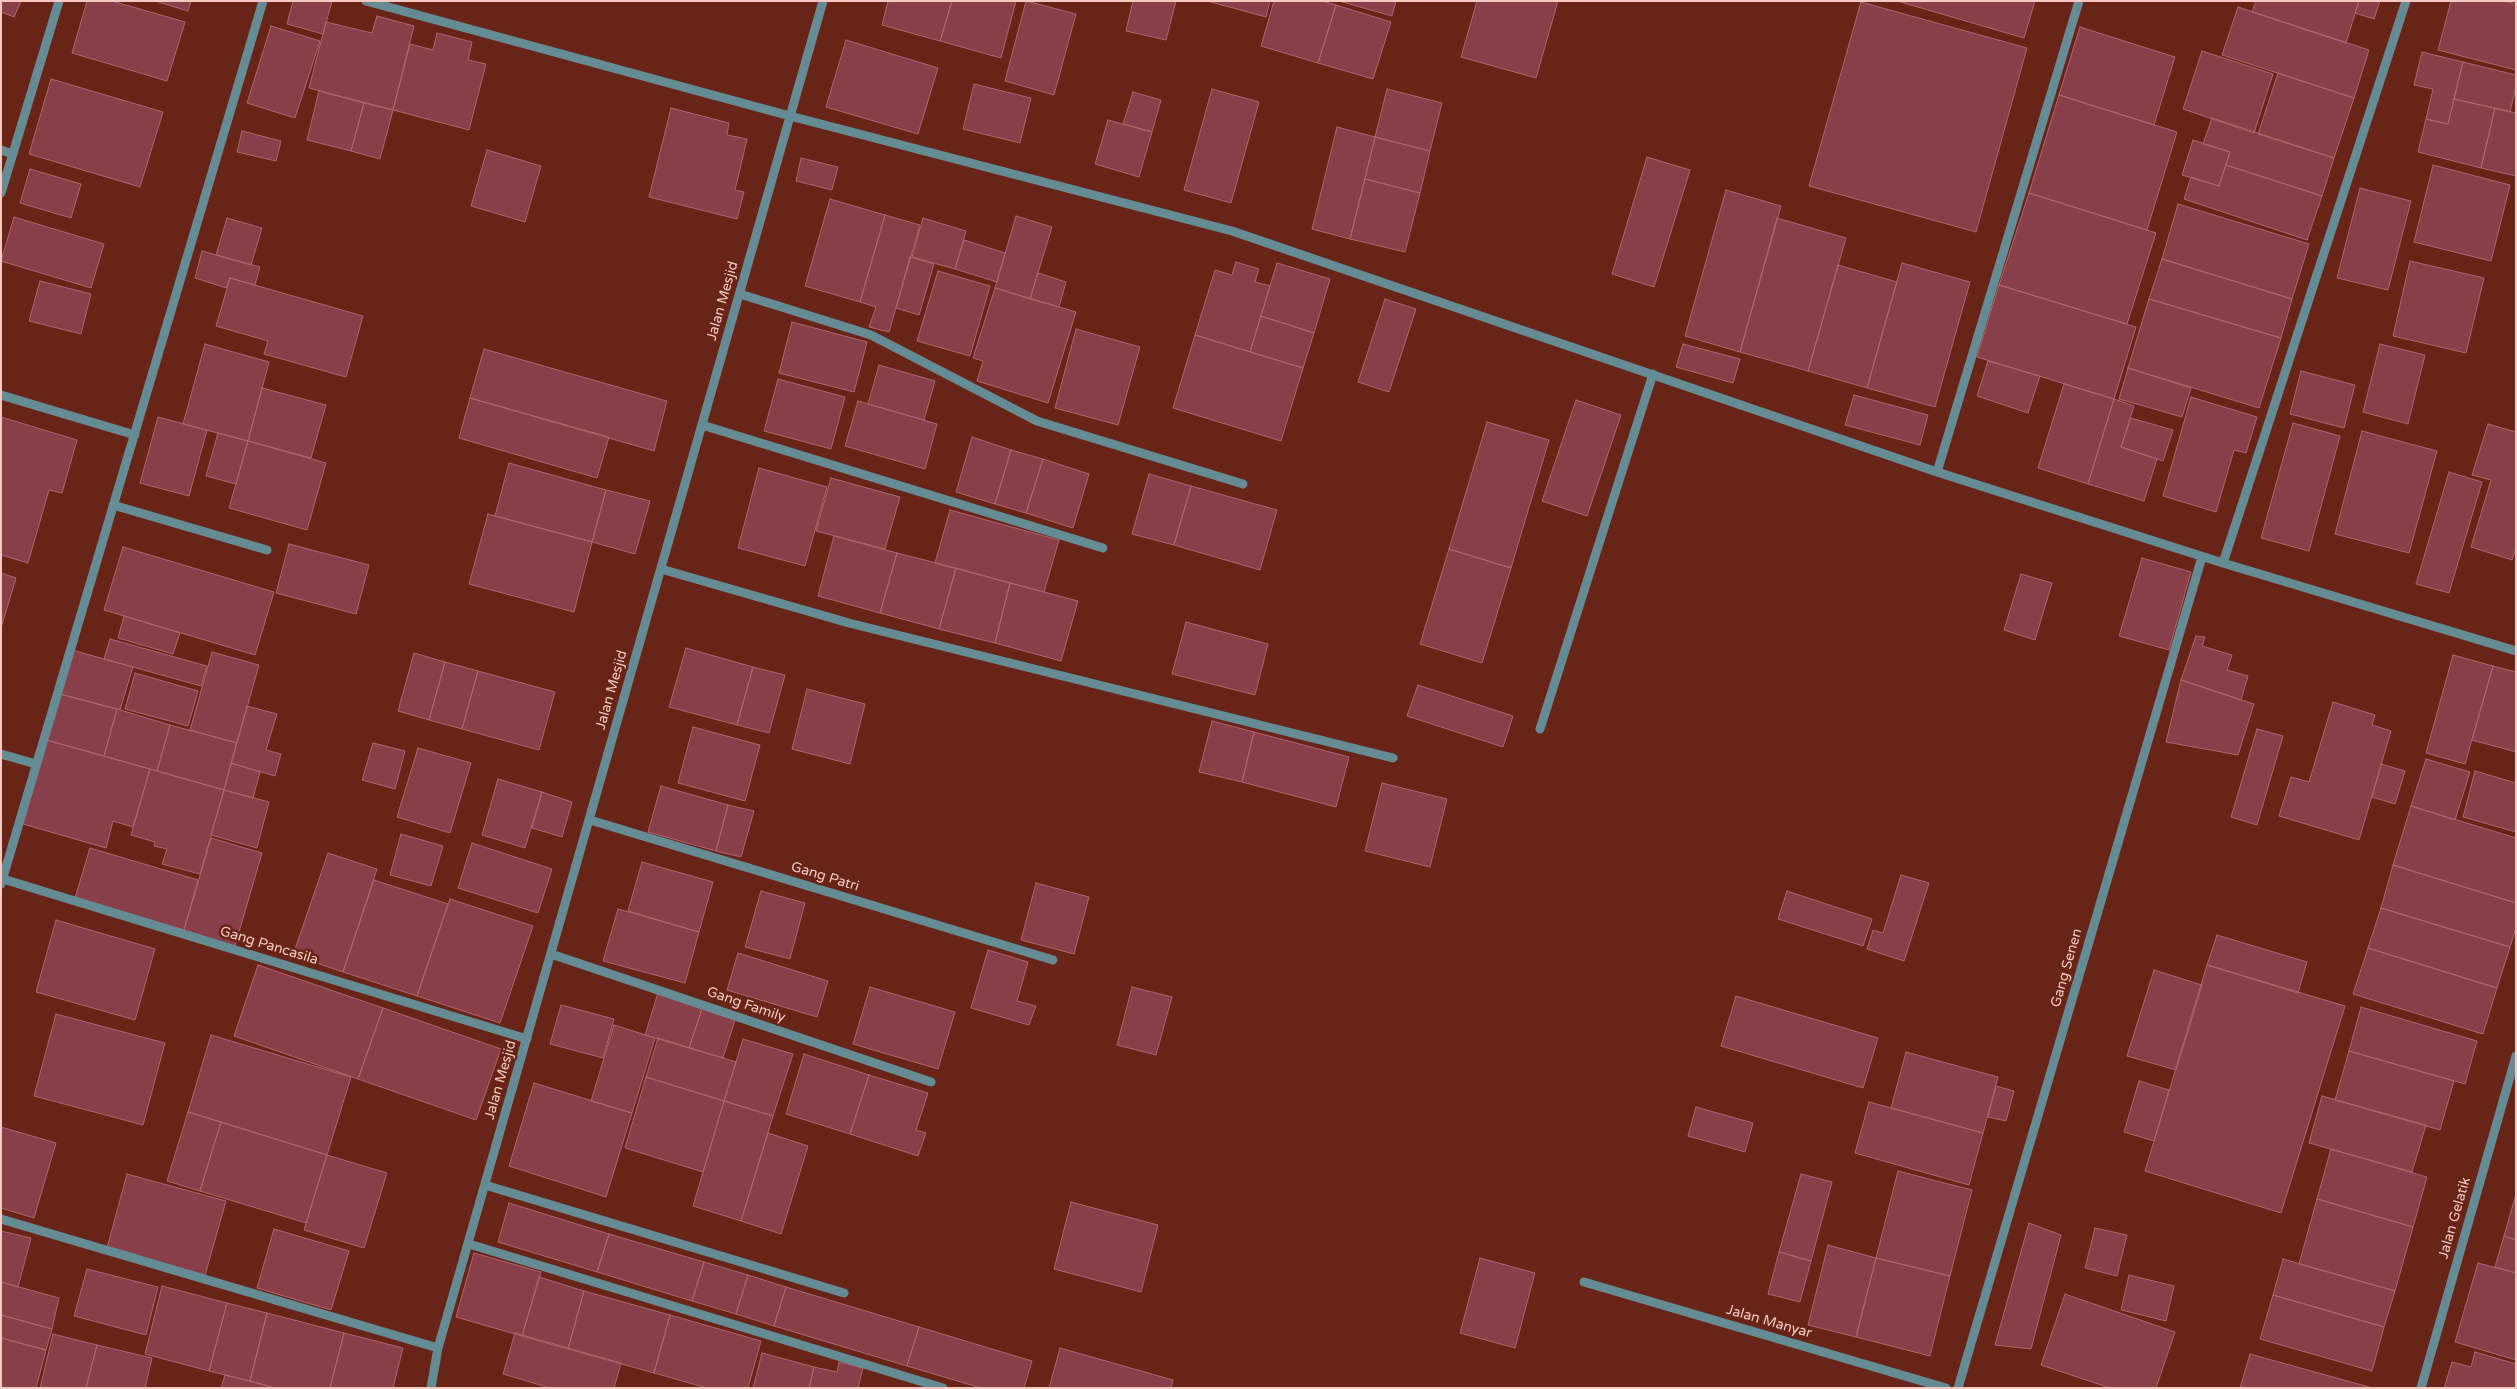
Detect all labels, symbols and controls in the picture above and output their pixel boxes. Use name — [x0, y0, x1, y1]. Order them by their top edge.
street label: Jalan Mesjid — [704, 259, 742, 343]
street label: Jalan Mesjid — [593, 648, 631, 732]
street label: Gang Patri — [789, 859, 861, 895]
street label: Gang Pancasila — [218, 923, 320, 969]
street label: Gang Senen — [2048, 927, 2086, 1009]
street label: Gang Family — [704, 984, 788, 1026]
street label: Jalan Mesjid — [482, 1038, 520, 1122]
street label: Jalan Gelatik — [2435, 1175, 2475, 1261]
street label: Jalan Manyar — [1724, 1302, 1814, 1342]

